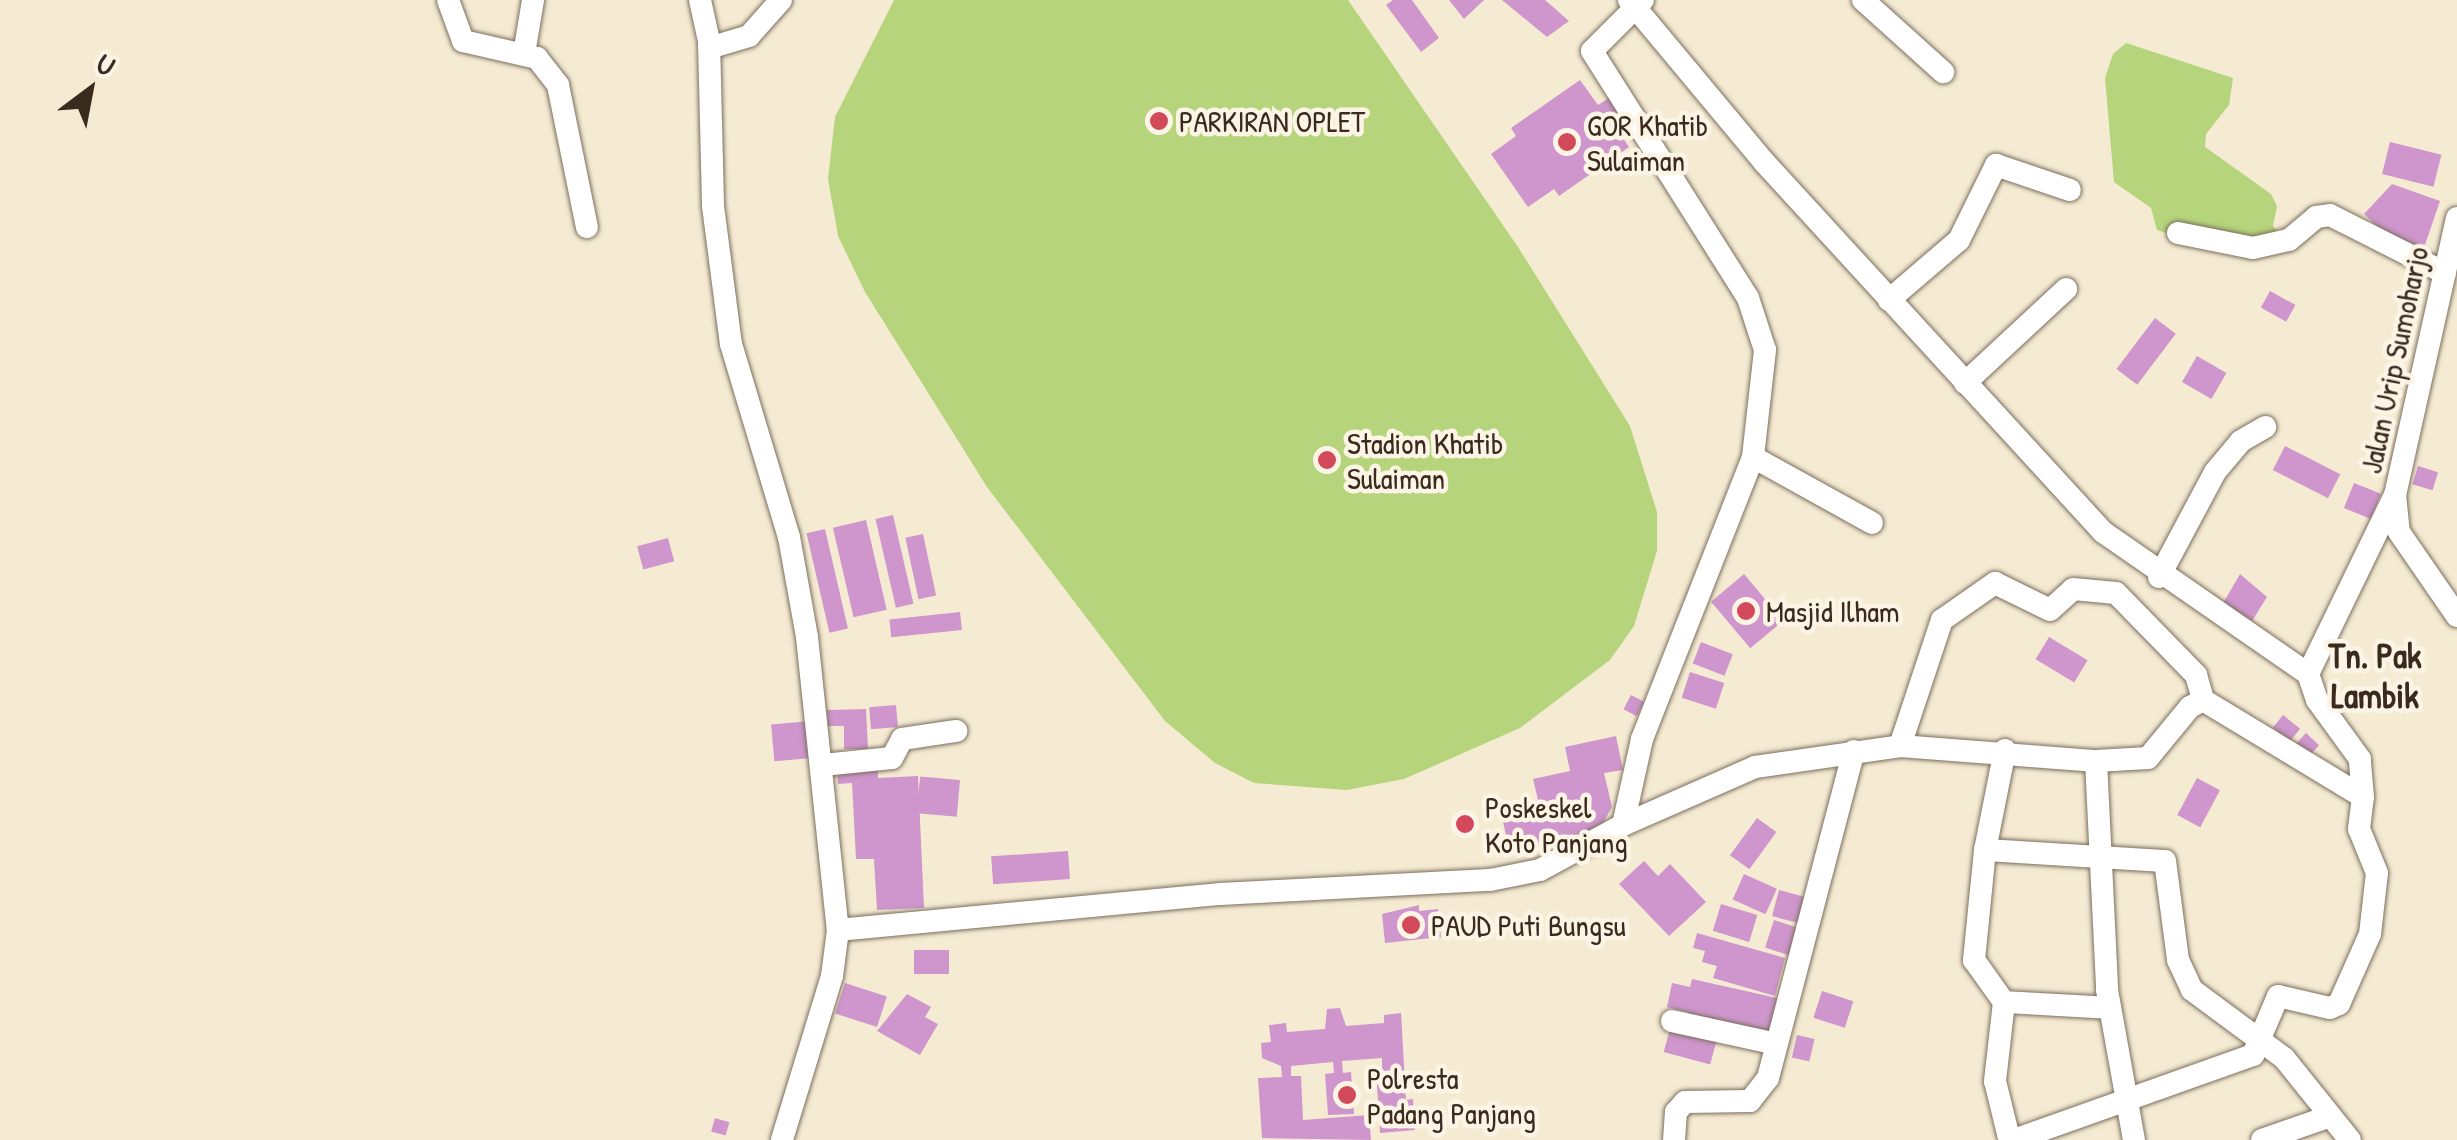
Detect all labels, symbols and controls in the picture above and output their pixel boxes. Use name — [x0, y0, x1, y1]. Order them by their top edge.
north arrow — [40, 40, 140, 140]
text: U — [89, 44, 122, 85]
place label: PARKIRAN OPLET — [1179, 103, 1365, 139]
place label: GOR Khatib Sulaiman — [1587, 107, 1708, 178]
marker: PARKIRAN OPLET — [1148, 110, 1170, 132]
marker: GOR Khatib Sulaiman — [1556, 131, 1578, 153]
street label: Jalan Urip Sumoharjo — [2352, 243, 2436, 477]
place label: Stadion Khatib Sulaiman — [1347, 425, 1503, 496]
marker: Stadion Khatib Sulaiman — [1316, 449, 1338, 471]
place label: Masjid Ilham — [1766, 593, 1899, 629]
marker: Masjid Ilham — [1735, 600, 1757, 622]
district label: Tn. Pak Lambik — [2329, 635, 2421, 717]
place label: Poskeskel Koto Panjang — [1485, 789, 1628, 860]
marker: Poskeskel Koto Panjang — [1454, 813, 1476, 835]
place label: PAUD Puti Bungsu — [1431, 907, 1626, 943]
marker: PAUD Puti Bungsu — [1400, 914, 1422, 936]
place label: Polresta Padang Panjang — [1367, 1060, 1536, 1130]
marker: Polresta Padang Panjang — [1336, 1084, 1358, 1106]

